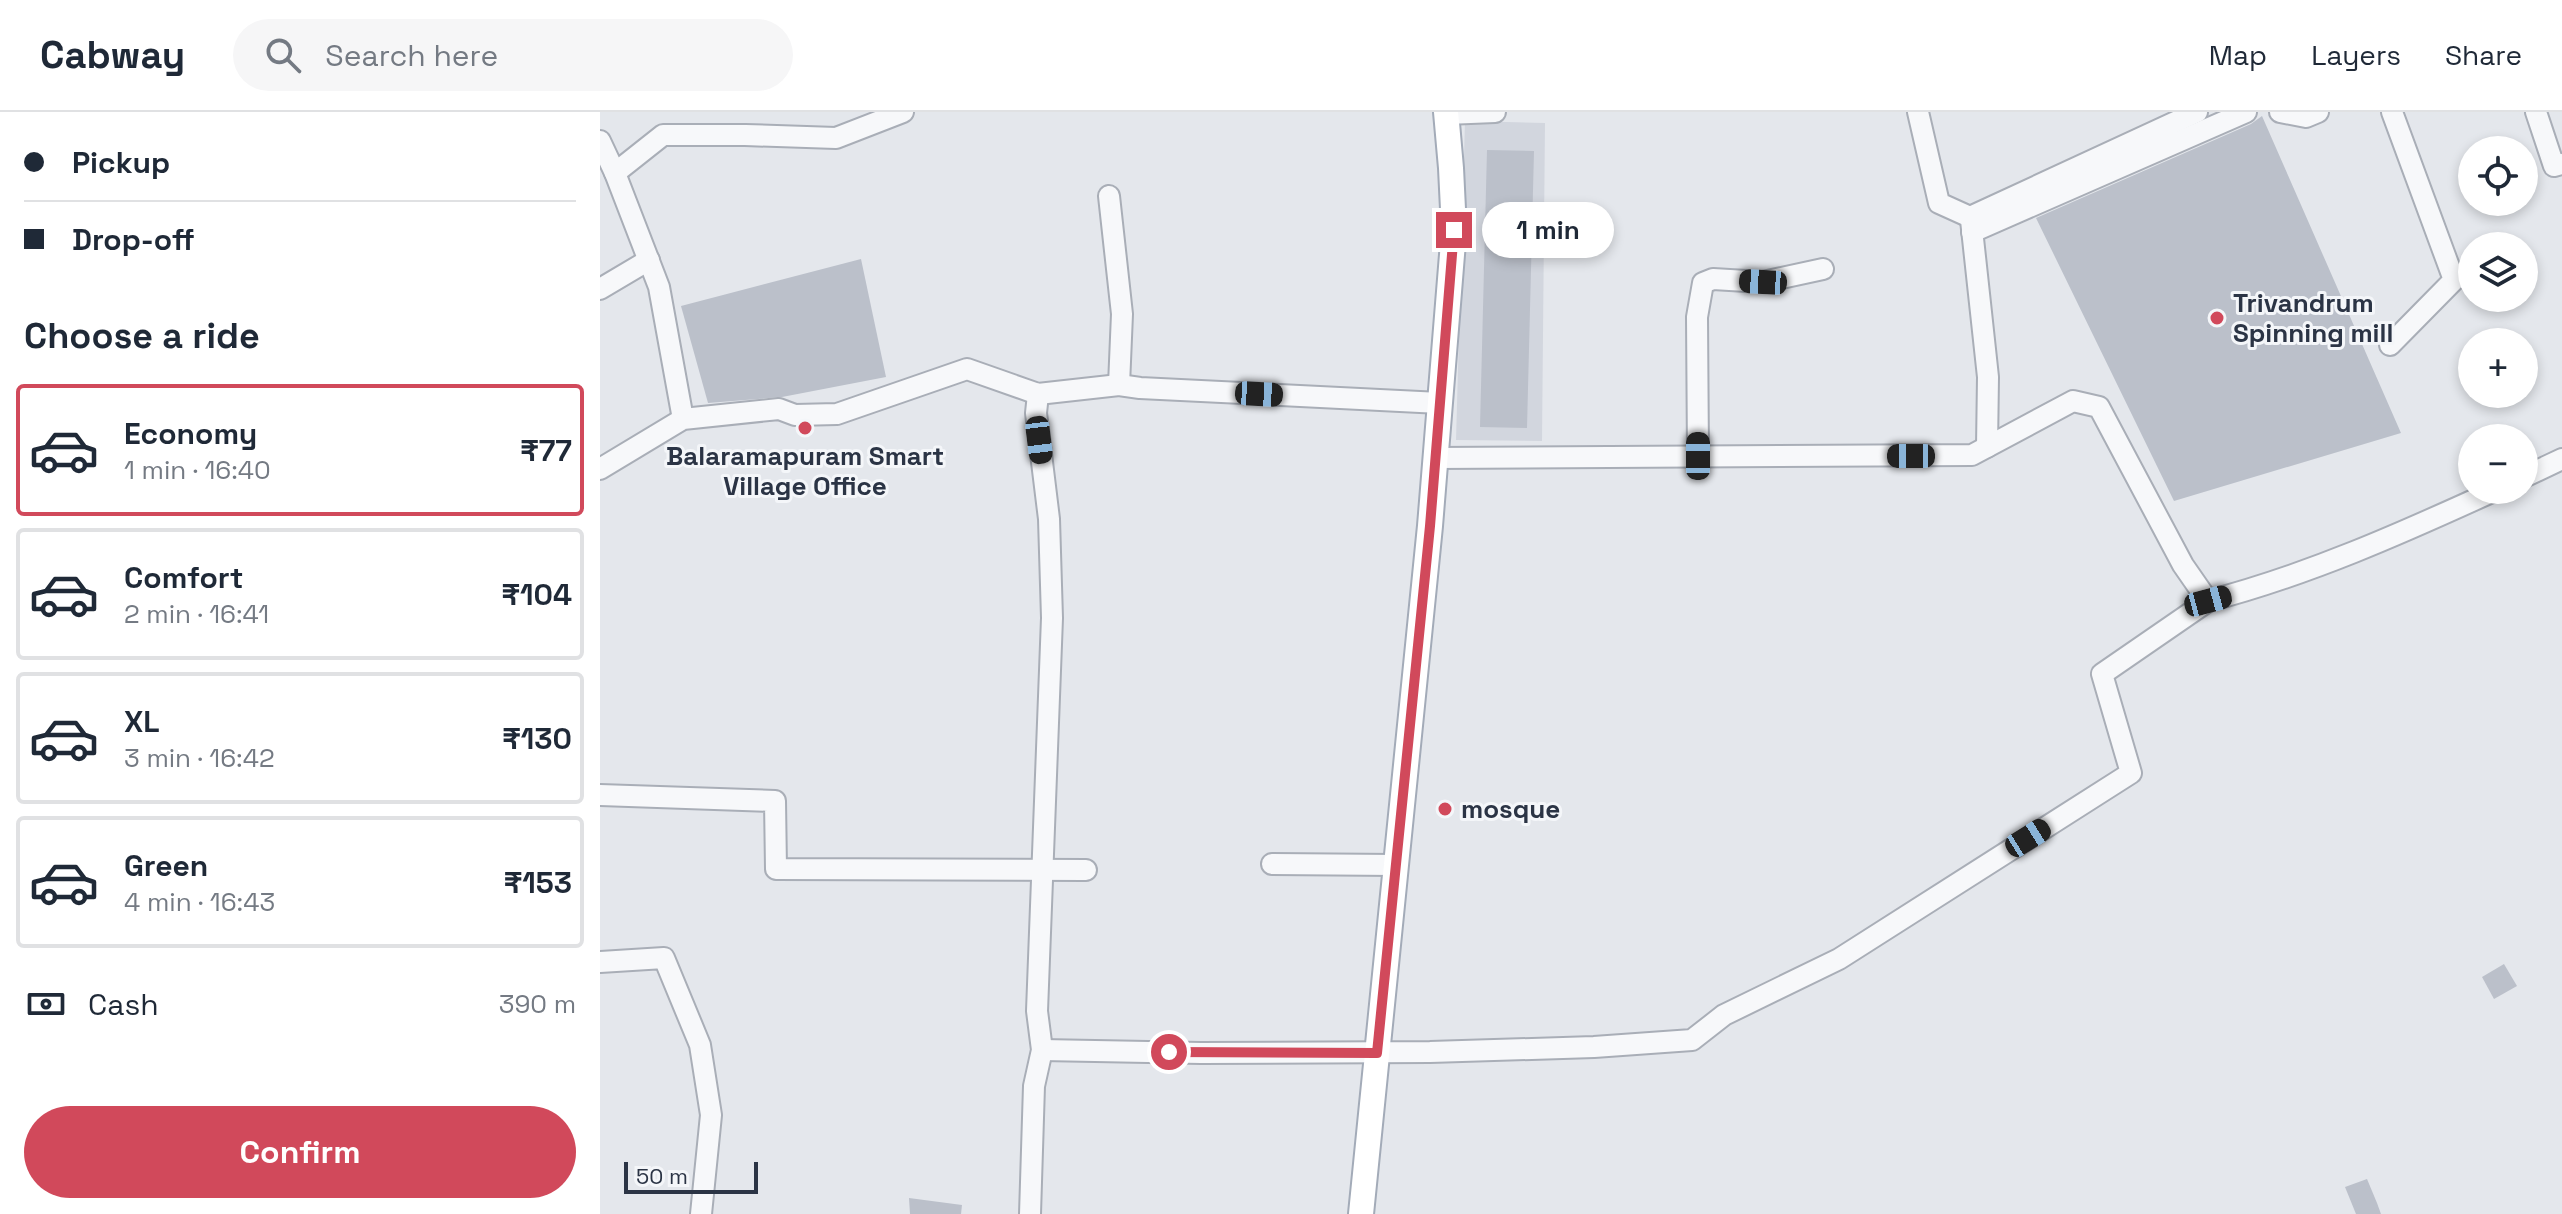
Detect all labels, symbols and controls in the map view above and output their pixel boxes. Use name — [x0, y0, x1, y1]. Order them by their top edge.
search box — [233, 19, 793, 91]
text: Cabway — [40, 31, 185, 79]
icon: search — [261, 33, 305, 77]
text: Search here — [325, 36, 498, 75]
text: Map — [2209, 37, 2267, 73]
text: Layers — [2311, 37, 2401, 73]
text: Share — [2445, 37, 2522, 73]
map controls — [2458, 136, 2538, 504]
button: locate — [2458, 136, 2538, 216]
text: Pickup — [72, 143, 170, 182]
callout: 1 min — [1482, 202, 1614, 258]
route end — [1436, 212, 1472, 248]
text: 1 min — [1516, 213, 1580, 247]
text: Drop-off — [72, 220, 195, 259]
button: layers — [2458, 232, 2538, 312]
car — [1738, 269, 1788, 295]
place label: Trivandrum Spinning mill — [2233, 286, 2393, 350]
marker: Trivandrum Spinning mill — [2208, 309, 2226, 327]
text: Choose a ride — [24, 313, 260, 359]
button: + — [2458, 328, 2538, 408]
car — [1234, 381, 1284, 407]
icon: car — [28, 414, 100, 486]
text: Economy — [124, 414, 257, 453]
car — [1024, 415, 1054, 465]
marker: Balaramapuram Smart Village Office — [796, 419, 814, 437]
button: − — [2458, 424, 2538, 504]
text: ₹77 — [520, 431, 572, 470]
car — [1686, 432, 1710, 480]
place label: Balaramapuram Smart Village Office — [666, 439, 944, 503]
car — [1887, 444, 1935, 468]
text: 1 min · 16:40 — [124, 453, 271, 487]
icon: car — [28, 558, 100, 630]
text: Comfort — [124, 558, 243, 597]
text: ₹104 — [501, 575, 572, 614]
car — [2182, 583, 2234, 619]
text: 2 min · 16:41 — [124, 597, 269, 631]
icon: car — [28, 702, 100, 774]
text: XL — [124, 702, 160, 741]
text: ₹130 — [502, 719, 572, 758]
text: 3 min · 16:42 — [124, 741, 275, 775]
place label: mosque — [1461, 792, 1560, 826]
marker: mosque — [1436, 800, 1454, 818]
car — [2001, 815, 2055, 861]
icon: car — [28, 846, 100, 918]
text: Green — [124, 846, 208, 885]
text: ₹153 — [504, 863, 572, 902]
text: 4 min · 16:43 — [124, 885, 275, 919]
icon: cash — [24, 982, 68, 1026]
text: Cash — [88, 985, 159, 1024]
text: 390 m — [499, 987, 576, 1021]
route start — [1151, 1034, 1187, 1070]
button: Confirm — [24, 1106, 576, 1198]
scale bar — [624, 1158, 758, 1194]
text: 50 m — [636, 1162, 688, 1190]

